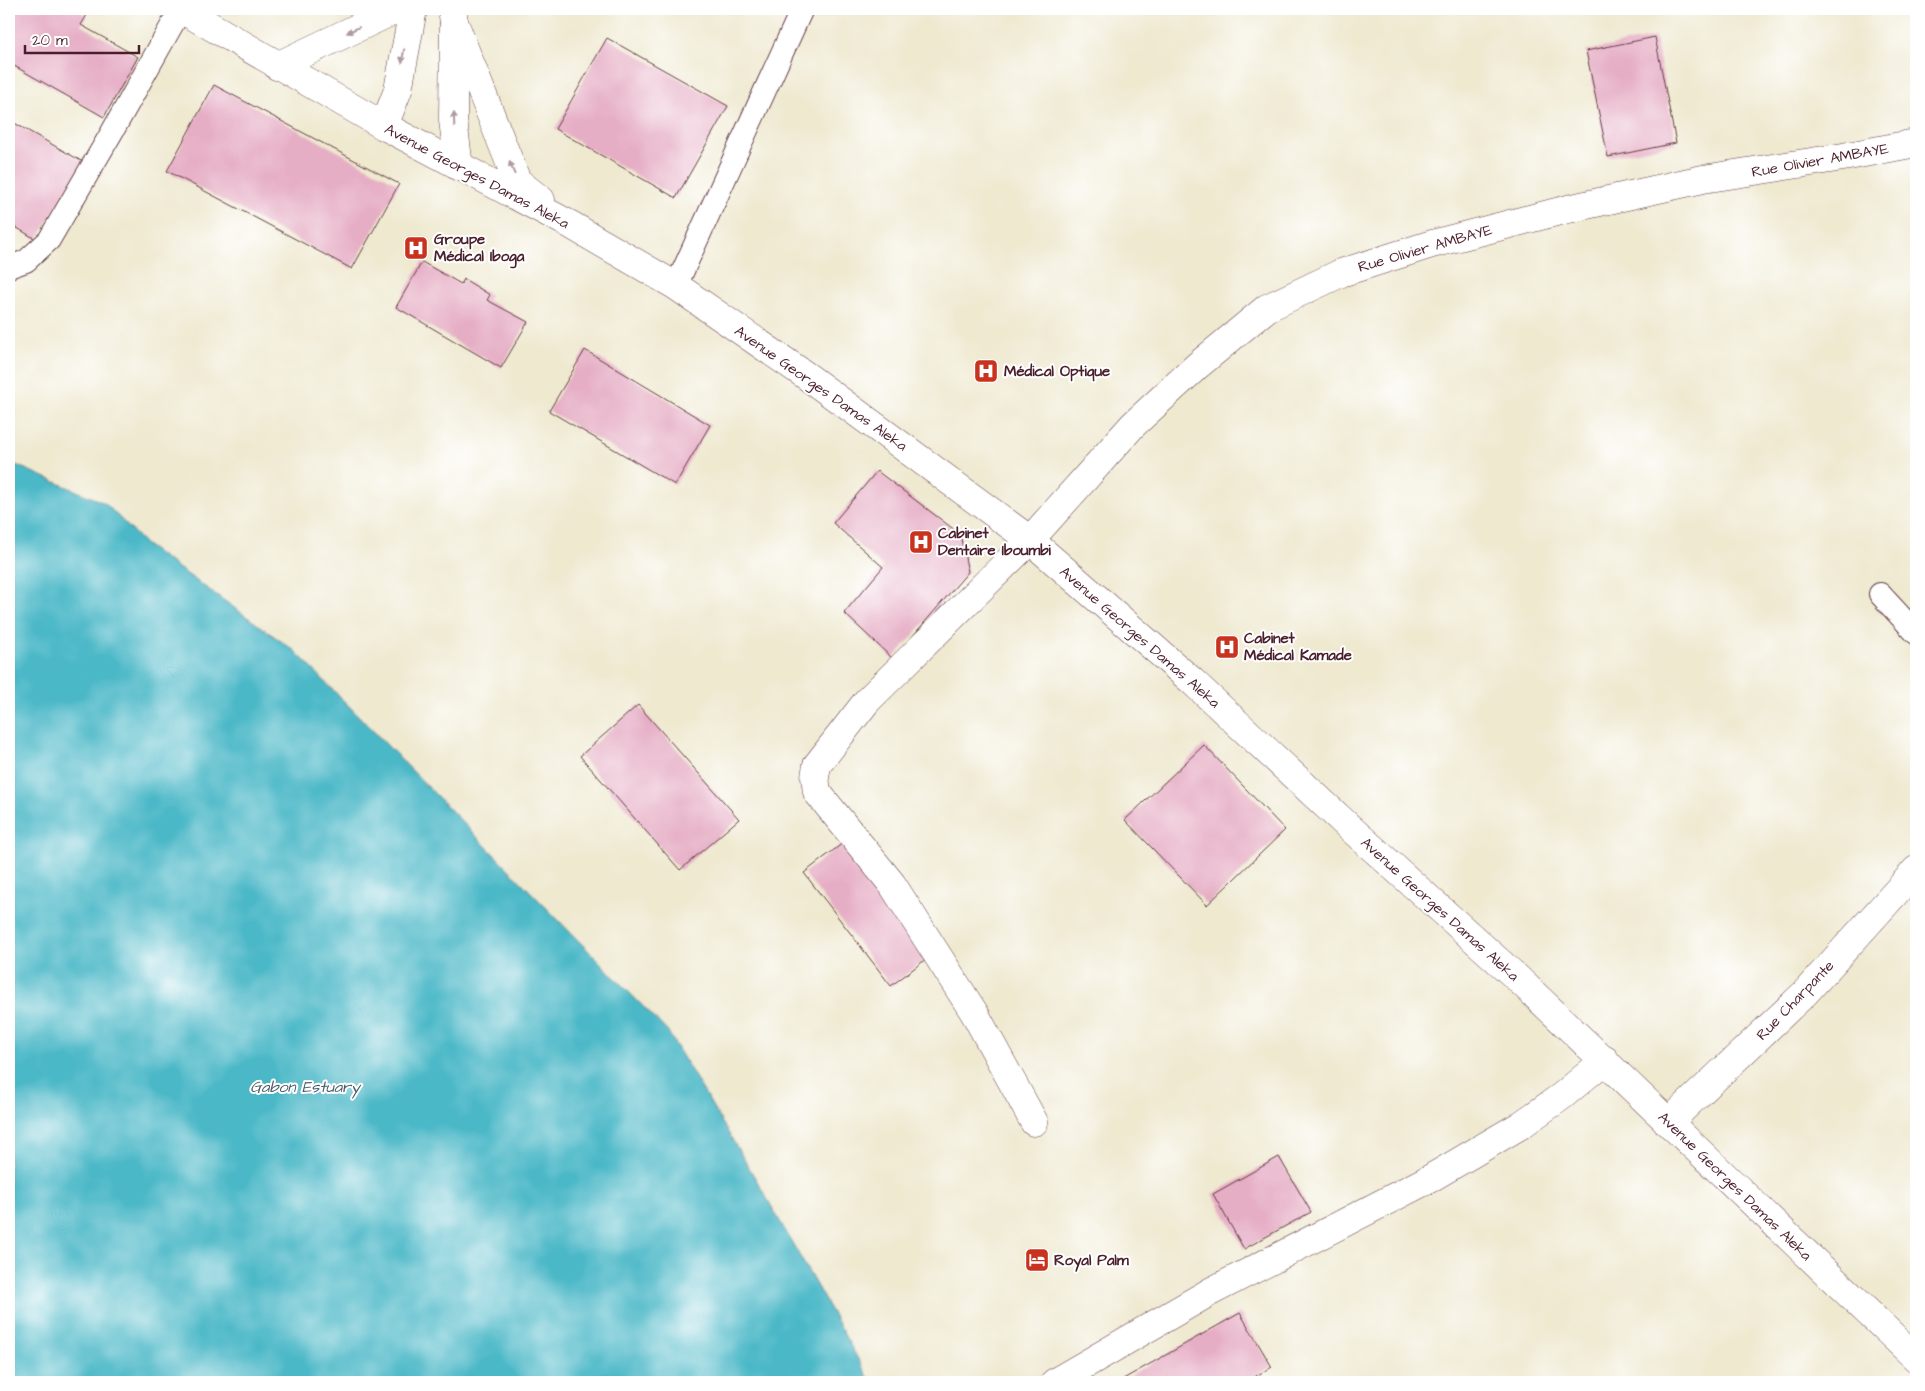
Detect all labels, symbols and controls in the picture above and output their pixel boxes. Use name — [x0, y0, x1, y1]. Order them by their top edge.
scale bar — [25, 22, 139, 54]
one-way arrow — [346, 26, 360, 34]
text: 20 m — [32, 30, 68, 51]
one-way arrow — [399, 49, 407, 65]
one-way arrow — [449, 111, 457, 127]
street label: Avenue Georges Damas Aleka — [380, 119, 573, 235]
street label: Rue Olivier AMBAYE — [1750, 138, 1890, 183]
one-way arrow — [508, 160, 516, 175]
street label: Rue Olivier AMBAYE — [1356, 219, 1495, 278]
place label: Groupe Médical Iboga — [434, 229, 525, 269]
hospital icon: Groupe Médical Iboga — [403, 235, 429, 261]
street label: Avenue Georges Damas Aleka — [730, 321, 912, 457]
hospital icon: Médical Optique — [973, 358, 999, 384]
place label: Médical Optique — [1004, 361, 1110, 382]
place label: Cabinet Dentaire Iboumbi — [938, 523, 1052, 561]
hospital icon: Cabinet Dentaire Iboumbi — [908, 529, 934, 555]
street label: Avenue Georges Damas Aleka — [1054, 562, 1225, 714]
place label: Cabinet Médical Kamade — [1244, 628, 1352, 666]
hospital icon: Cabinet Médical Kamade — [1214, 634, 1240, 660]
street label: Avenue Georges Damas Aleka — [1355, 832, 1524, 987]
street label: Rue Charpante — [1752, 956, 1839, 1045]
water label: Gabon Estuary — [250, 1076, 362, 1099]
street label: Avenue Georges Damas Aleka — [1652, 1107, 1816, 1267]
hotel icon: Royal Palm — [1024, 1247, 1050, 1273]
place label: Royal Palm — [1054, 1250, 1129, 1272]

